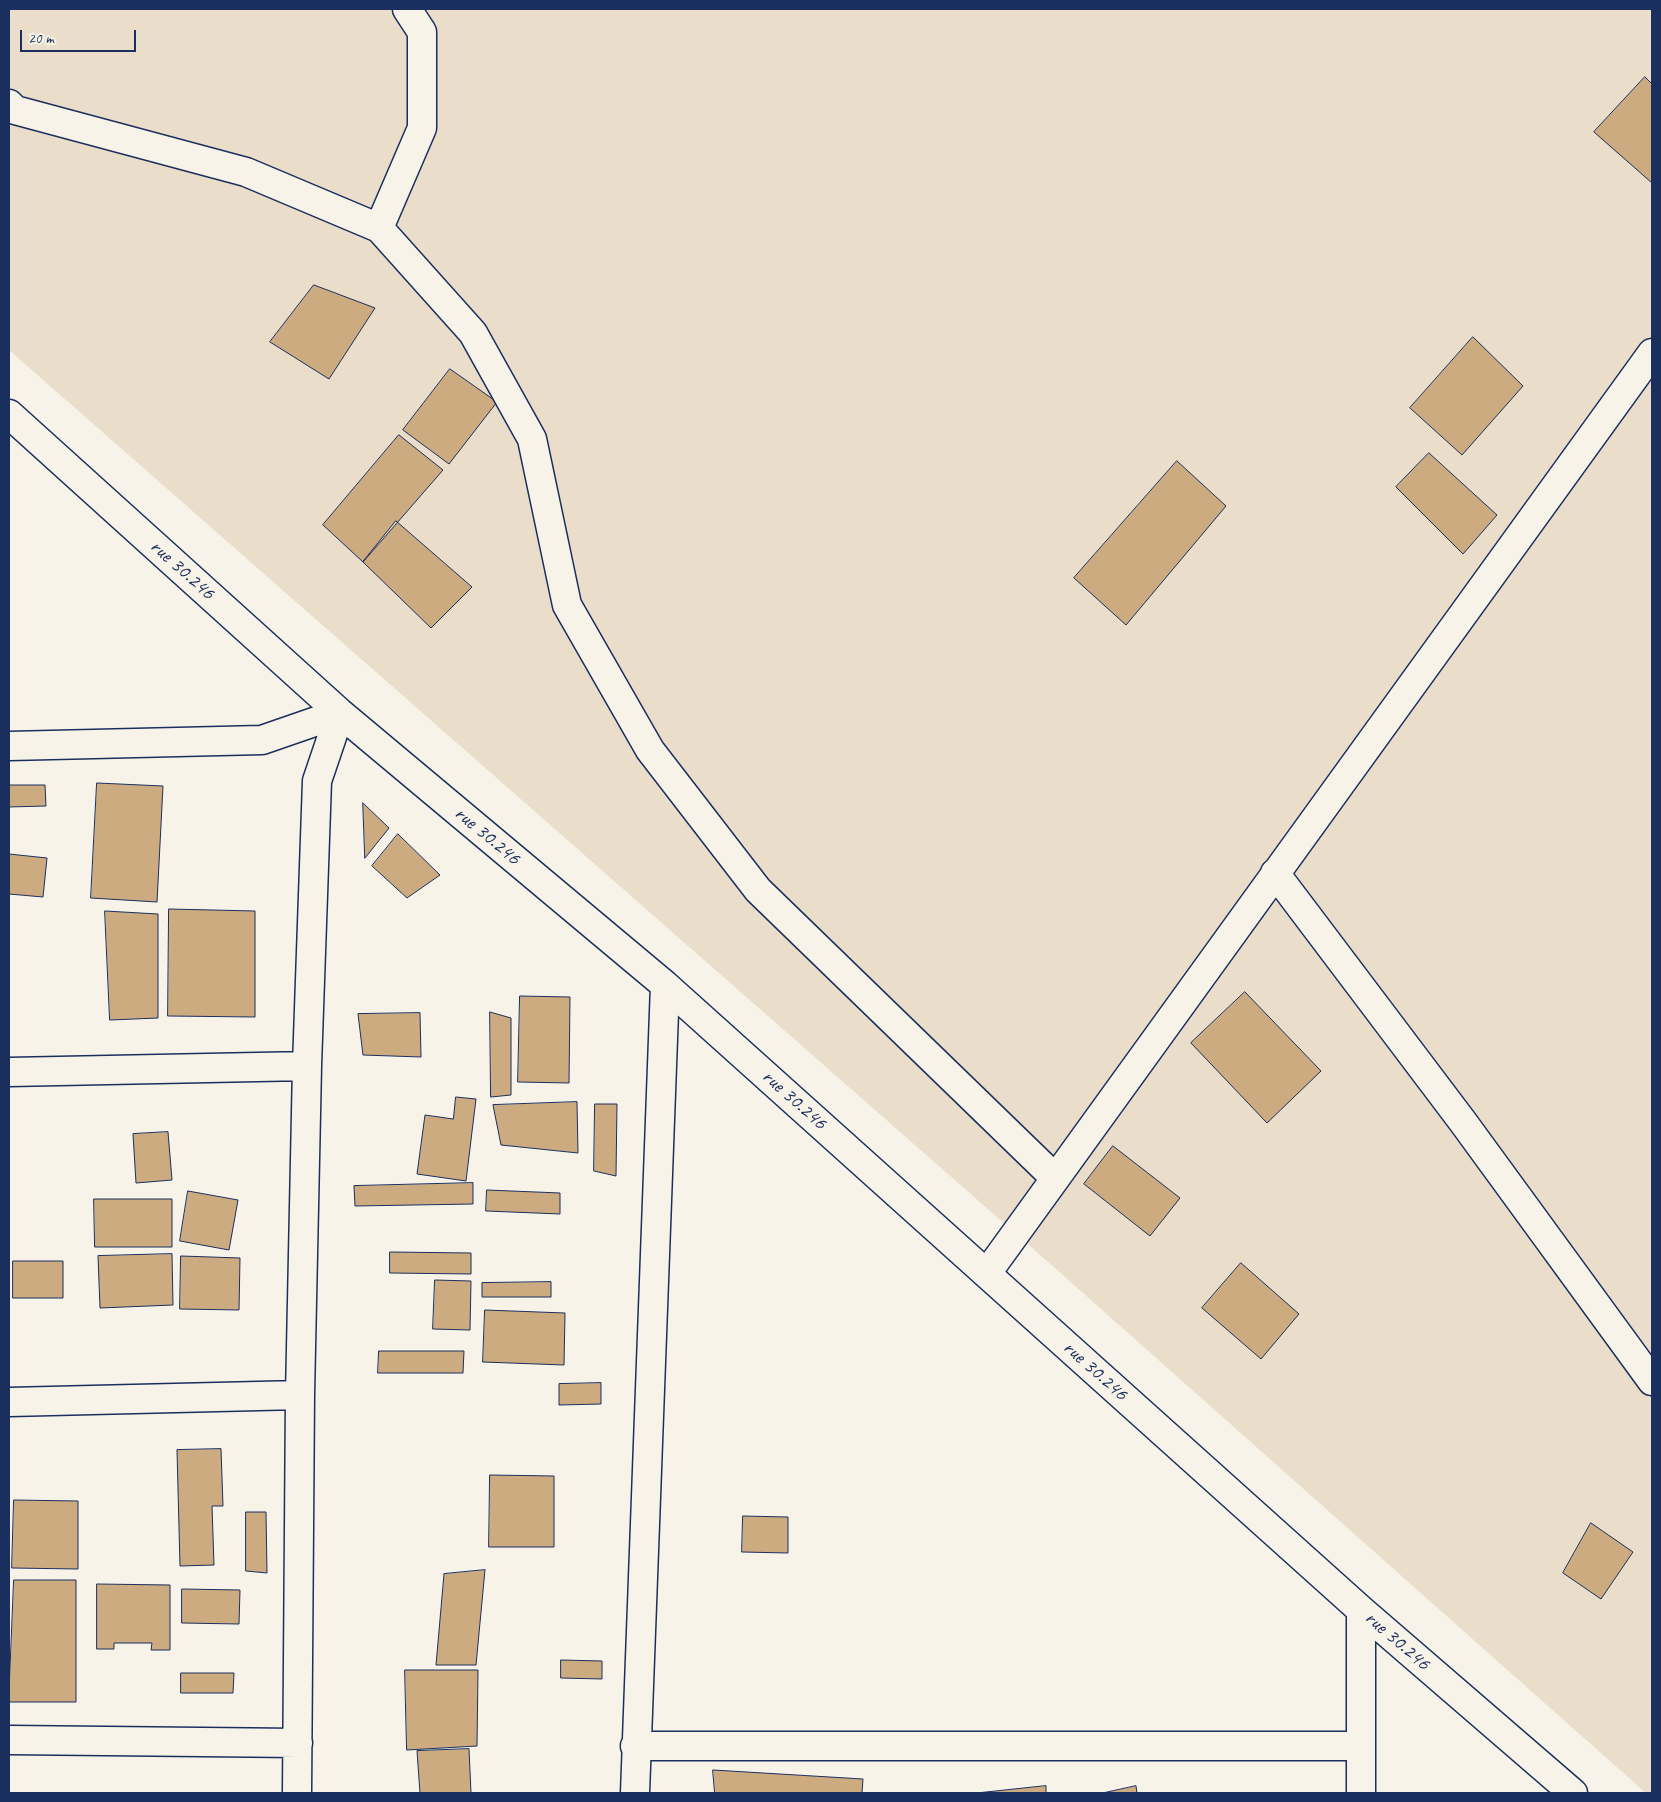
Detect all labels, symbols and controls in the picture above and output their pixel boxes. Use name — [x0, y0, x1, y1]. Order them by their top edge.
scale bar — [22, 20, 139, 52]
text: 20 m — [28, 29, 54, 48]
street label: rue 30.246 — [144, 534, 220, 606]
street label: rue 30.246 — [449, 801, 525, 871]
street label: rue 30.246 — [756, 1064, 832, 1136]
street label: rue 30.246 — [1057, 1335, 1133, 1407]
street label: rue 30.246 — [1359, 1606, 1435, 1676]

